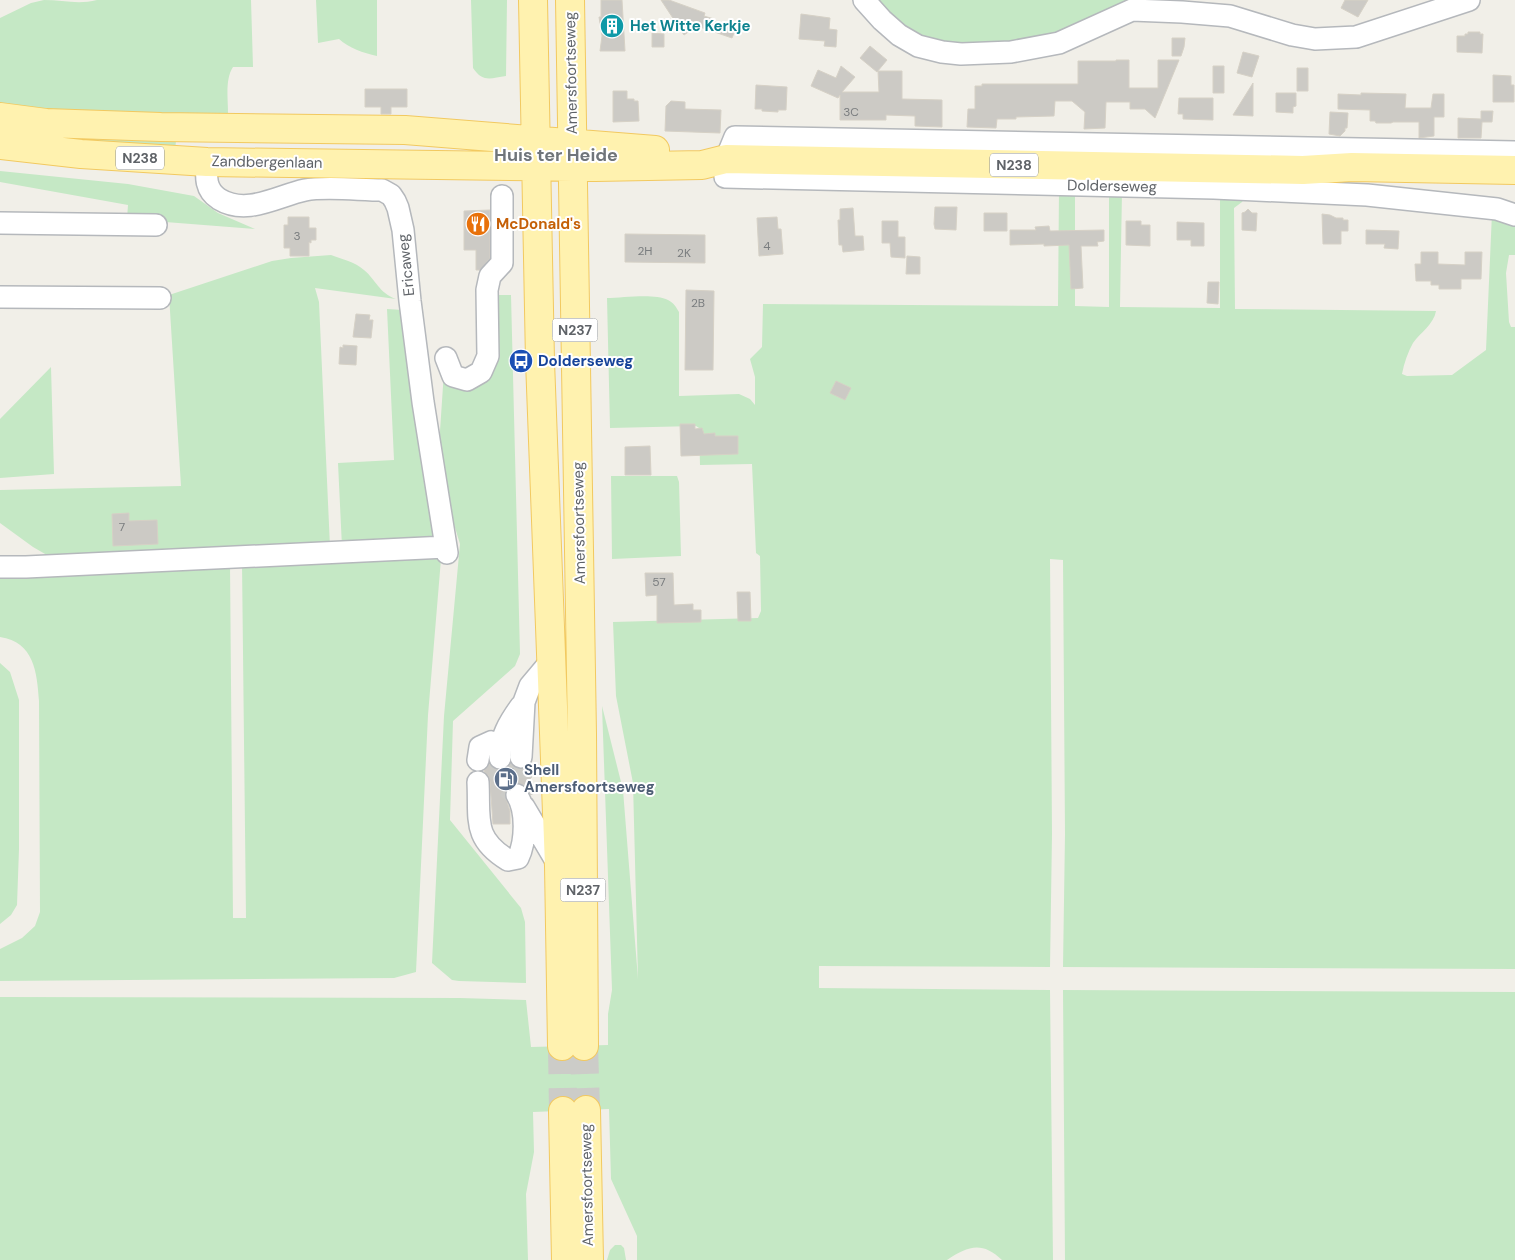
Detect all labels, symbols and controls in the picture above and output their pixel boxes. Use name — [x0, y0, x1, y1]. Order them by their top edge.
street label: Amersfoortseweg — [560, 11, 582, 135]
building icon: Het Witte Kerkje — [599, 13, 625, 39]
place label: Het Witte Kerkje — [630, 16, 751, 36]
house number: 3C — [843, 104, 859, 120]
district label: Huis ter Heide — [494, 143, 618, 167]
road number: N238 — [116, 146, 164, 170]
street label: Zandbergenlaan — [211, 151, 323, 173]
road number: N238 — [990, 154, 1038, 176]
street label: Dolderseweg — [1067, 175, 1157, 197]
restaurant icon: McDonald's — [465, 211, 491, 237]
place label: McDonald's — [496, 214, 581, 234]
house number: 3 — [293, 228, 301, 244]
street label: Ericaweg — [393, 233, 419, 297]
house number: 4 — [763, 238, 771, 254]
house number: 2H — [637, 243, 653, 259]
house number: 2K — [677, 245, 691, 261]
house number: 2B — [691, 295, 705, 311]
road number: N237 — [552, 318, 598, 342]
bus stop icon: Dolderseweg — [508, 348, 534, 374]
place label: Dolderseweg — [538, 351, 633, 371]
street label: Amersfoortseweg — [568, 461, 590, 585]
house number: 7 — [119, 519, 125, 535]
house number: 57 — [652, 574, 666, 590]
place label: Shell Amersfoortseweg — [524, 760, 655, 797]
fuel station icon: Shell Amersfoortseweg — [493, 766, 519, 792]
road number: N237 — [560, 878, 606, 902]
street label: Amersfoortseweg — [576, 1123, 598, 1247]

